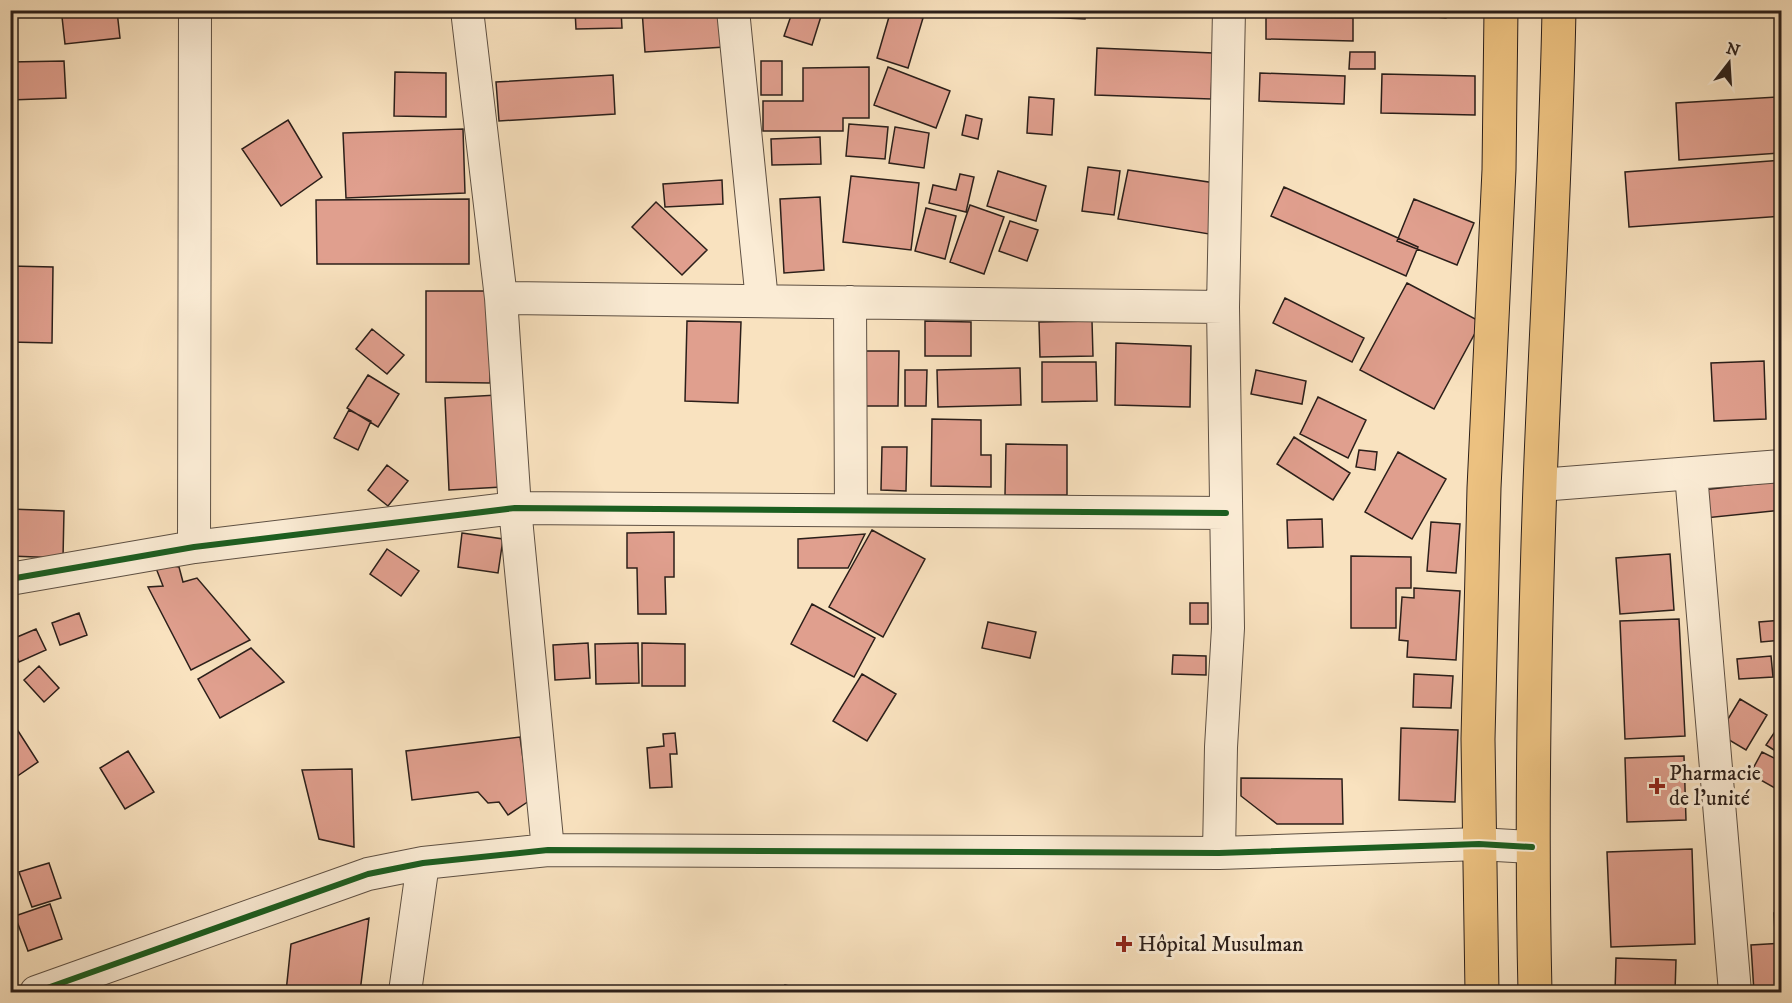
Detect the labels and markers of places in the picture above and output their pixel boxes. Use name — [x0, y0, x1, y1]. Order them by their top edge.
place label: Pharmacie de l'unité — [1669, 760, 1761, 812]
marker: Pharmacie de l'unité — [1650, 779, 1664, 793]
place label: Hôpital Musulman — [1138, 931, 1304, 958]
marker: Hôpital Musulman — [1115, 935, 1133, 953]

